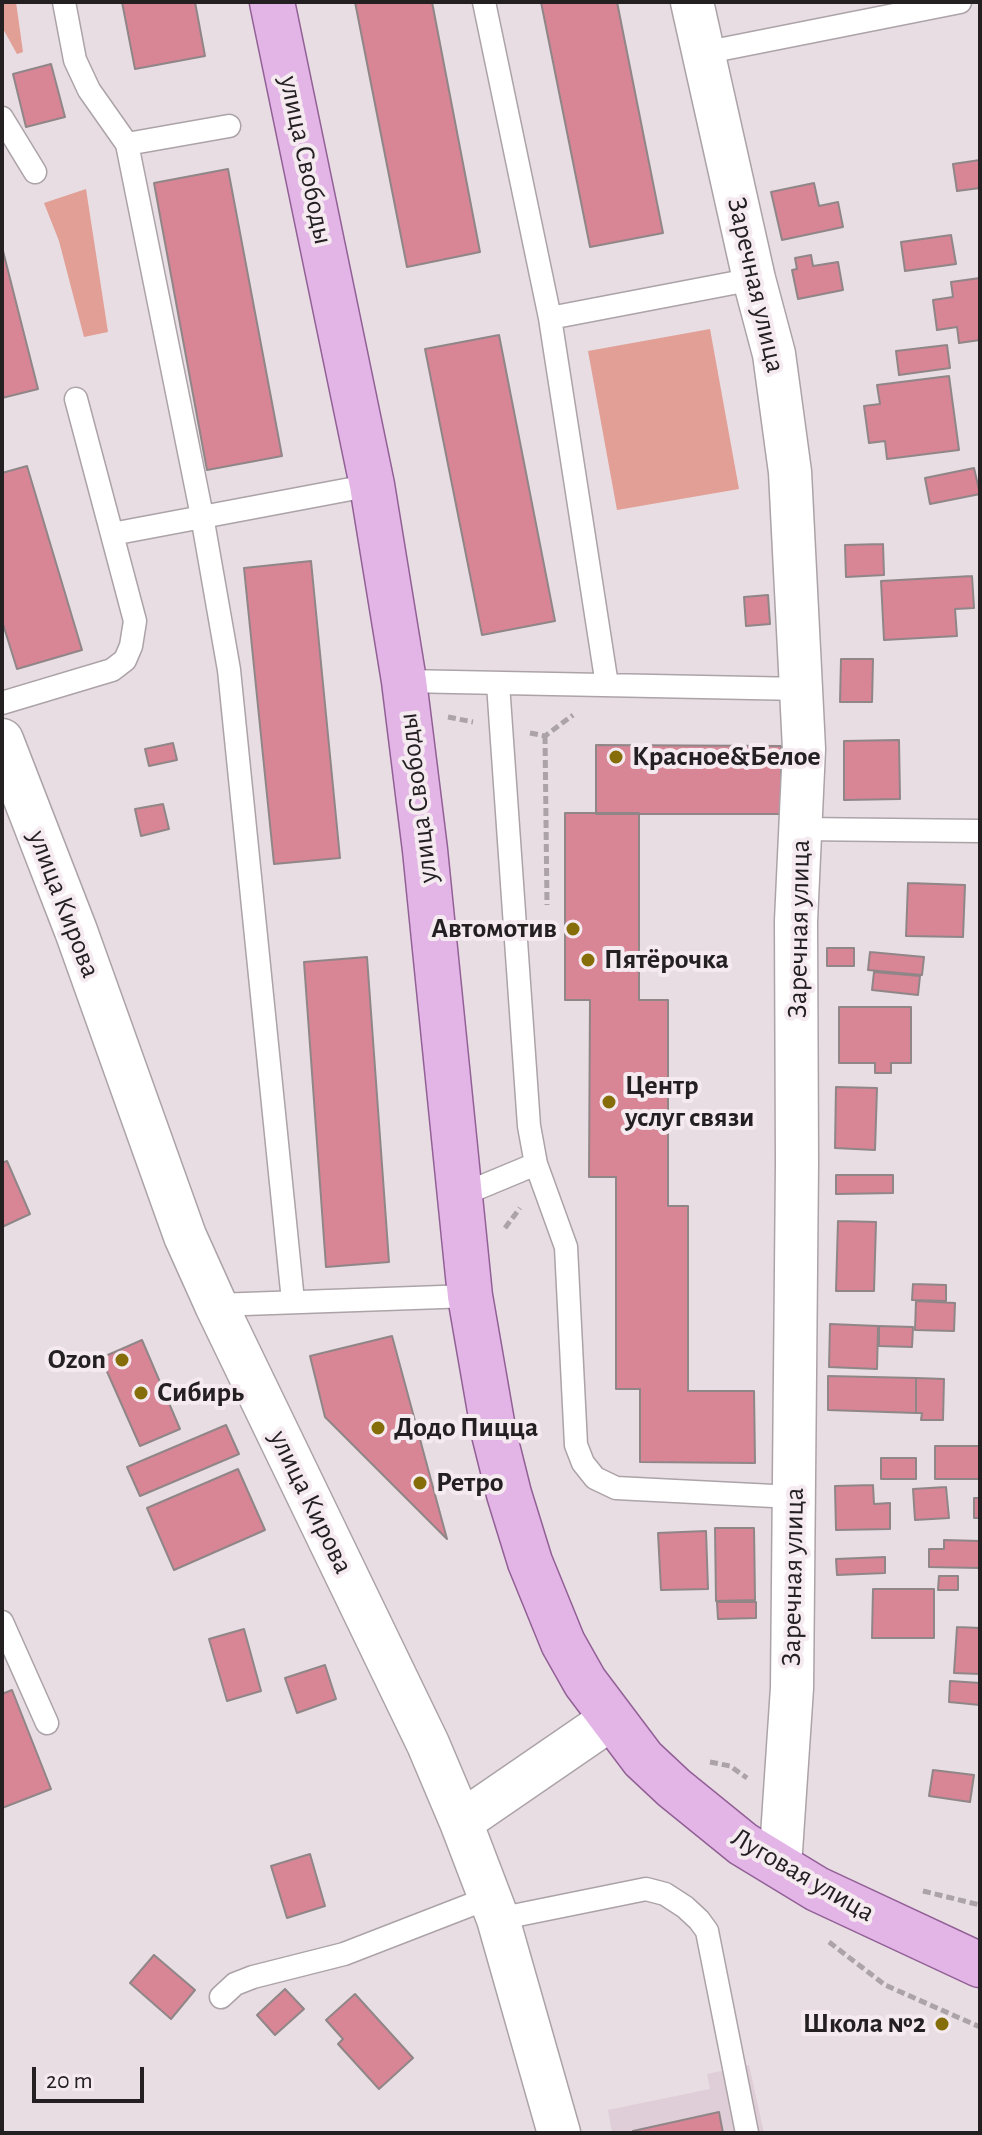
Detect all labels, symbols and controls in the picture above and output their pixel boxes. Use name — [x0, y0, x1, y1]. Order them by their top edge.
street label: улица Свободы — [272, 73, 340, 247]
street label: Заречная улица — [720, 194, 792, 376]
street label: улица Свободы — [391, 711, 445, 885]
place label: Красное&Белое — [632, 740, 821, 774]
marker: Красное&Белое — [607, 748, 625, 766]
street label: улица Кирова — [20, 825, 108, 983]
street label: Заречная улица — [781, 839, 817, 1019]
place label: Автомотив — [431, 912, 557, 946]
marker: Автомотив — [564, 920, 582, 938]
place label: Пятёрочка — [604, 943, 729, 977]
marker: Пятёрочка — [579, 951, 597, 969]
place label: Центр услуг связи — [625, 1069, 754, 1135]
marker: Центр услуг связи — [600, 1093, 618, 1111]
place label: Ozon — [48, 1343, 106, 1377]
marker: Ozon — [113, 1351, 131, 1369]
place label: Сибирь — [157, 1376, 244, 1410]
marker: Сибирь — [132, 1384, 150, 1402]
place label: Додо Пицца — [394, 1411, 538, 1445]
marker: Додо Пицца — [369, 1419, 387, 1437]
street label: улица Кирова — [262, 1425, 360, 1579]
place label: Ретро — [436, 1466, 503, 1500]
marker: Ретро — [411, 1474, 429, 1492]
street label: Заречная улица — [775, 1487, 811, 1667]
street label: Луговая улица — [725, 1820, 881, 1930]
place label: Школа №2 — [803, 2007, 926, 2041]
marker: Школа №2 — [933, 2015, 951, 2033]
scale bar — [36, 2051, 148, 2101]
text: 20 m — [46, 2069, 93, 2093]

